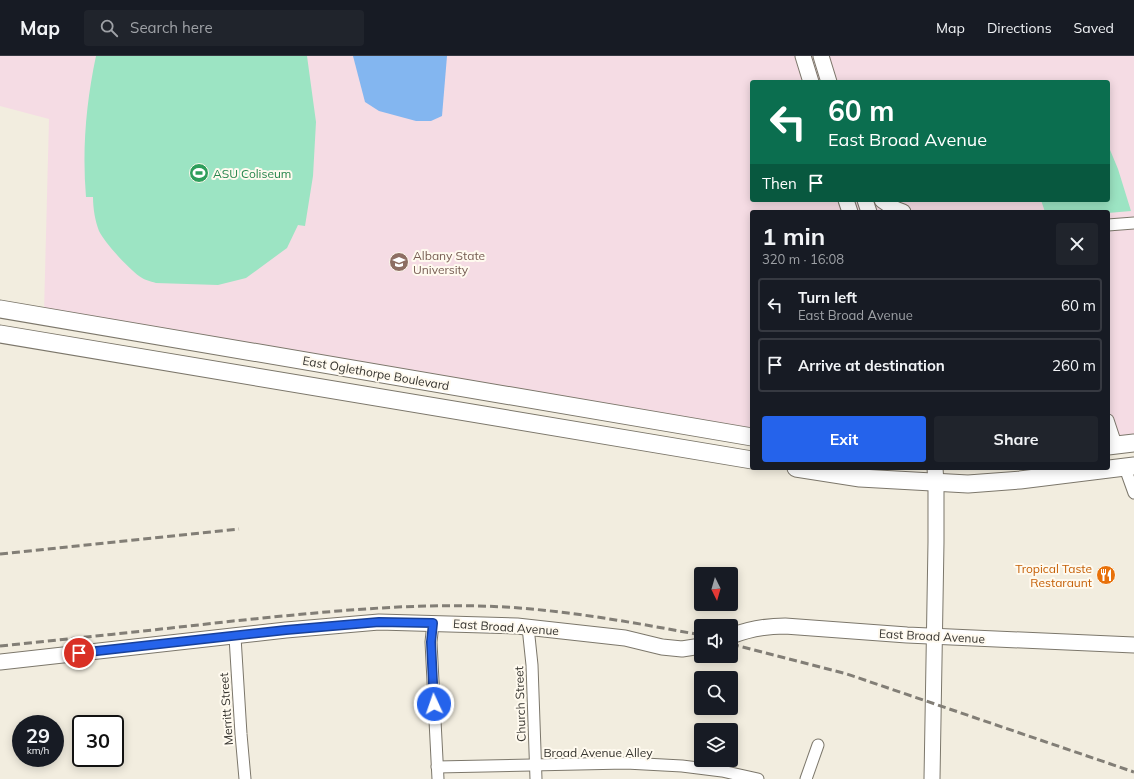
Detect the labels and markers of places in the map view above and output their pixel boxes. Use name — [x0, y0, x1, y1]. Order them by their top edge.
sports icon: ASU Coliseum — [188, 162, 210, 184]
place label: ASU Coliseum — [213, 166, 291, 181]
place label: Albany State University — [413, 248, 485, 277]
school or university icon: Albany State University — [388, 251, 410, 273]
place label: Tropical Taste Restaraunt — [1015, 561, 1092, 590]
restaurant icon: Tropical Taste Restaraunt — [1095, 564, 1117, 586]
pin — [62, 636, 96, 670]

